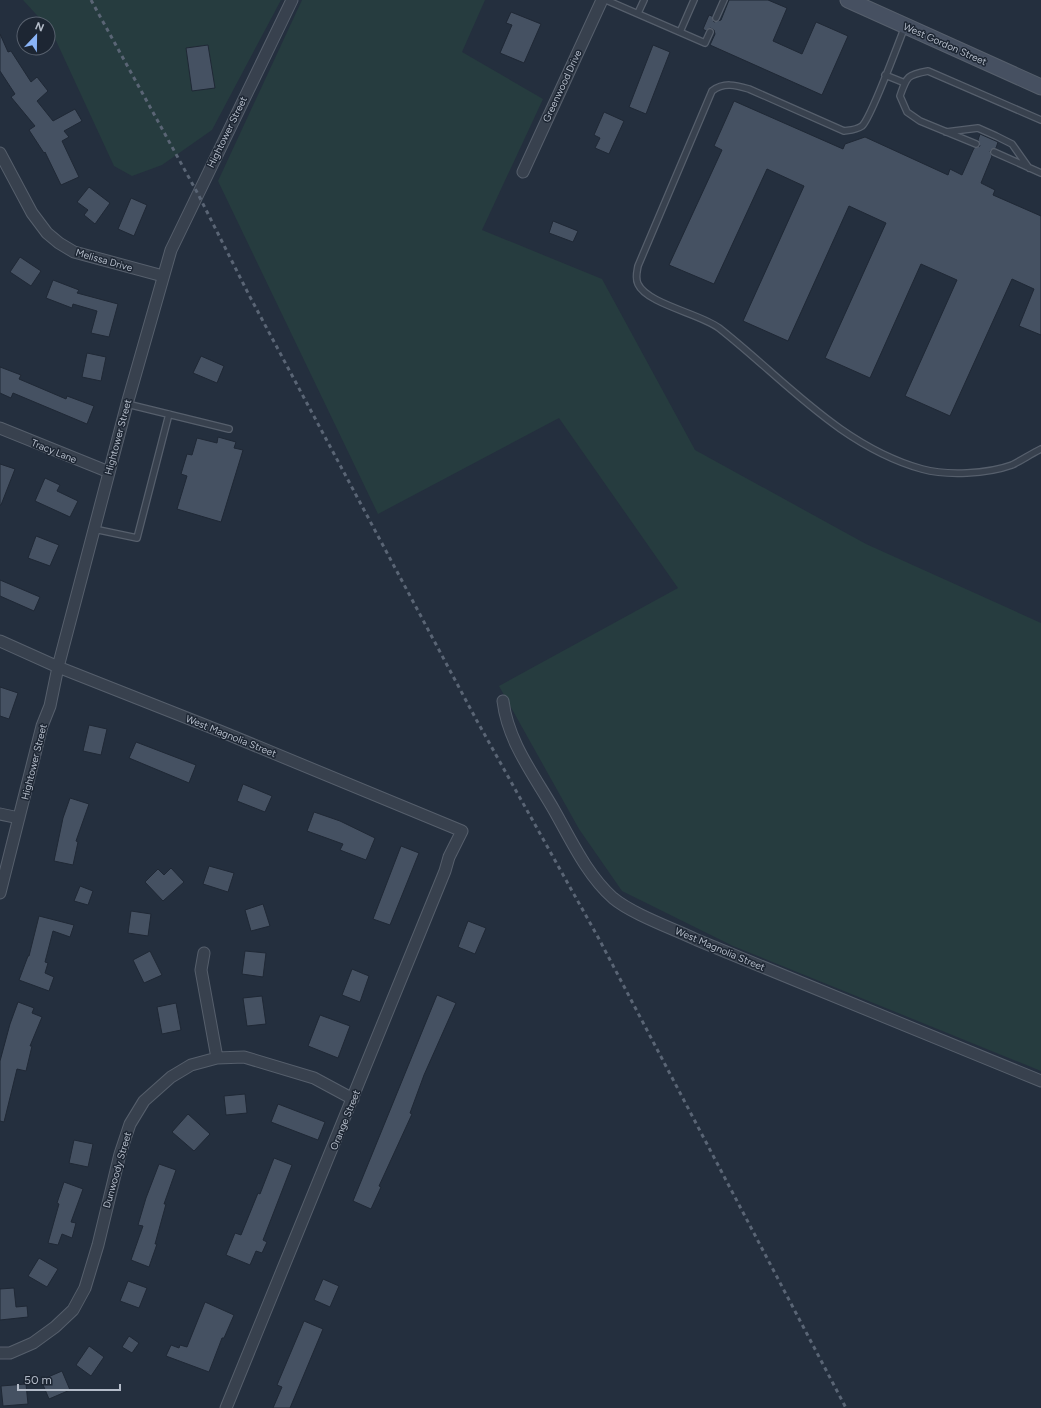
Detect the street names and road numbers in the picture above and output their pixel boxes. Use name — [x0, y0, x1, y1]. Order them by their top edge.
street label: West Gordon Street — [901, 20, 989, 68]
street label: Greenwood Drive — [540, 47, 585, 124]
street label: Hightower Street — [204, 94, 250, 170]
street label: Melissa Drive — [74, 246, 134, 274]
street label: Hightower Street — [102, 398, 134, 476]
street label: Tracy Lane — [29, 436, 79, 466]
street label: West Magnolia Street — [184, 712, 278, 760]
street label: Hightower Street — [18, 723, 50, 801]
street label: West Magnolia Street — [673, 924, 767, 974]
street label: Orange Street — [327, 1088, 363, 1152]
street label: Dunwoody Street — [100, 1130, 134, 1210]

